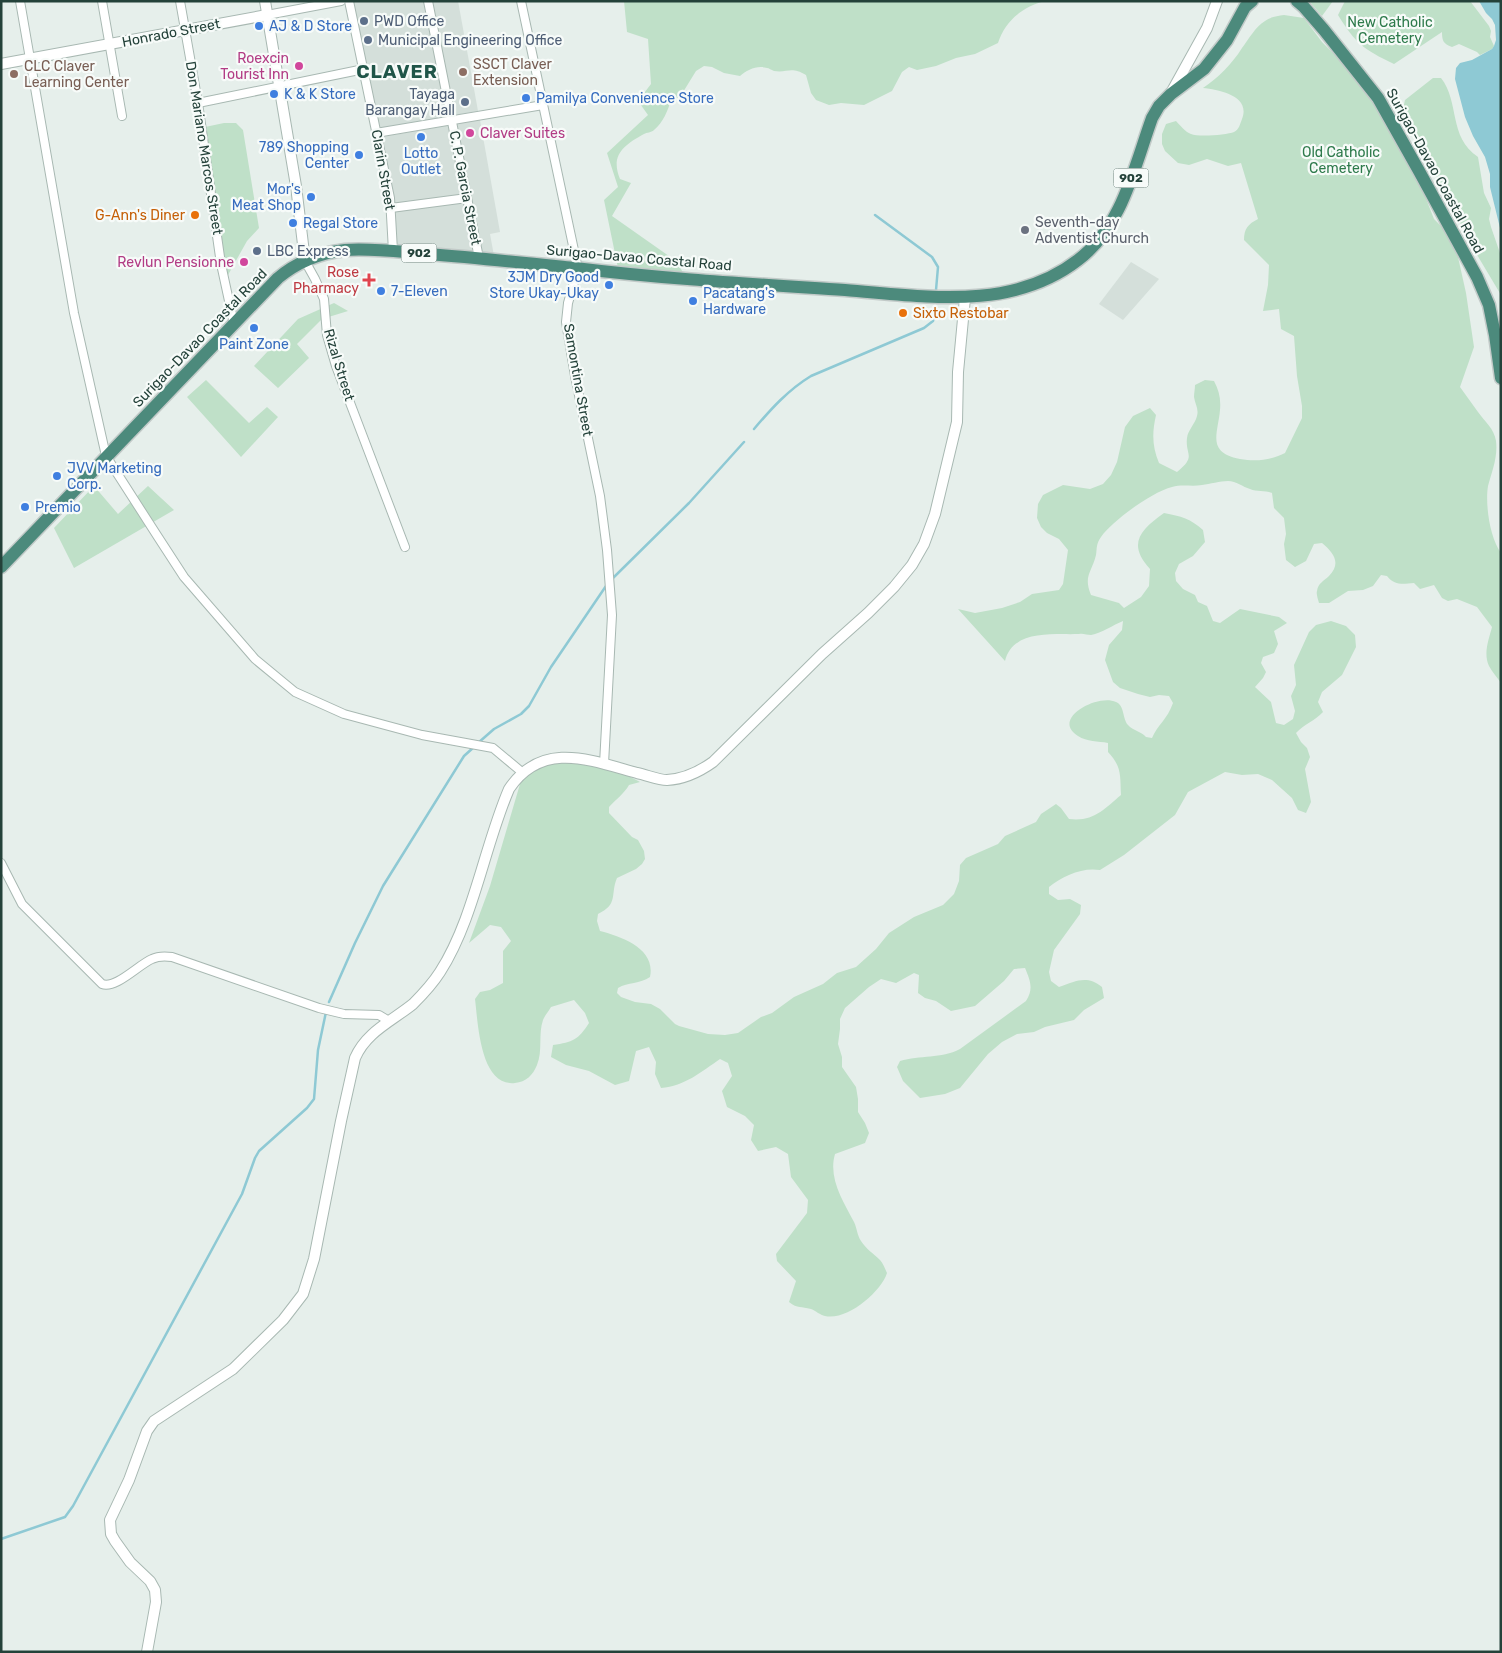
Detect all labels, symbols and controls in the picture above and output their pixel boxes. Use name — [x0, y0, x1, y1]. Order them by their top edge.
place label: PWD Office — [374, 13, 444, 30]
park label: New Catholic Cemetery — [1347, 14, 1433, 47]
street label: Honrado Street — [120, 15, 222, 51]
marker: PWD Office — [358, 15, 370, 27]
place label: AJ & D Store — [269, 18, 352, 35]
marker: AJ & D Store — [253, 20, 265, 32]
place label: Municipal Engineering Office — [378, 32, 562, 49]
marker: Municipal Engineering Office — [362, 34, 374, 46]
place label: Roexcin Tourist Inn — [220, 50, 289, 83]
place label: SSCT Claver Extension — [473, 56, 553, 89]
place label: CLC Claver Learning Center — [24, 58, 130, 91]
street label: Don Mariano Marcos Street — [182, 60, 226, 237]
marker: Roexcin Tourist Inn — [293, 60, 305, 72]
district label: CLAVER — [356, 60, 438, 83]
marker: SSCT Claver Extension — [457, 66, 469, 78]
marker: CLC Claver Learning Center — [8, 68, 20, 80]
place label: K & K Store — [284, 86, 356, 103]
place label: Tayaga Barangay Hall — [365, 86, 455, 119]
street label: Surigao-Davao Coastal Road — [1382, 86, 1488, 256]
marker: K & K Store — [268, 88, 280, 100]
place label: Pamilya Convenience Store — [536, 90, 714, 107]
marker: Pamilya Convenience Store — [520, 92, 532, 104]
marker: Tayaga Barangay Hall — [459, 96, 471, 108]
place label: Claver Suites — [480, 125, 565, 142]
marker: Claver Suites — [464, 127, 476, 139]
street label: Clarin Street — [368, 128, 399, 212]
street label: C. P. Garcia Street — [446, 129, 485, 247]
marker: Lotto Outlet — [415, 131, 427, 143]
place label: 789 Shopping Center — [259, 139, 350, 172]
park label: Old Catholic Cemetery — [1302, 144, 1380, 177]
place label: Lotto Outlet — [401, 145, 442, 178]
marker: 789 Shopping Center — [353, 149, 365, 161]
road number: 902 — [1114, 168, 1148, 188]
place label: Mor's Meat Shop — [232, 181, 301, 214]
marker: Mor's Meat Shop — [305, 191, 317, 203]
place label: G-Ann's Diner — [95, 207, 186, 224]
marker: G-Ann's Diner — [189, 209, 201, 221]
place label: Seventh-day Adventist Church — [1035, 214, 1149, 247]
place label: Regal Store — [303, 215, 378, 232]
marker: Regal Store — [287, 217, 299, 229]
marker: Seventh-day Adventist Church — [1019, 224, 1031, 236]
street label: Surigao-Davao Coastal Road — [546, 241, 732, 275]
place label: LBC Express — [267, 243, 349, 260]
road number: 902 — [402, 244, 436, 262]
marker: LBC Express — [251, 245, 263, 257]
place label: Revlun Pensionne — [117, 254, 234, 271]
marker: Revlun Pensionne — [238, 256, 250, 268]
place label: Rose Pharmacy — [293, 264, 359, 297]
street label: Surigao-Davao Coastal Road — [129, 265, 271, 411]
place label: 3JM Dry Good Store Ukay-Ukay — [490, 269, 599, 302]
marker: Rose Pharmacy — [363, 274, 375, 286]
marker: 3JM Dry Good Store Ukay-Ukay — [603, 279, 615, 291]
place label: 7-Eleven — [391, 283, 448, 300]
marker: 7-Eleven — [375, 285, 387, 297]
place label: Pacatang's Hardware — [703, 285, 775, 318]
marker: Pacatang's Hardware — [687, 295, 699, 307]
place label: Sixto Restobar — [913, 305, 1009, 322]
marker: Sixto Restobar — [897, 307, 909, 319]
marker: Paint Zone — [248, 322, 260, 334]
street label: Samontina Street — [560, 322, 596, 438]
street label: Rizal Street — [320, 327, 358, 404]
place label: Paint Zone — [219, 336, 289, 353]
place label: JVV Marketing Corp. — [67, 460, 162, 493]
marker: JVV Marketing Corp. — [51, 470, 63, 482]
place label: Premio — [35, 499, 81, 516]
marker: Premio — [19, 501, 31, 513]

